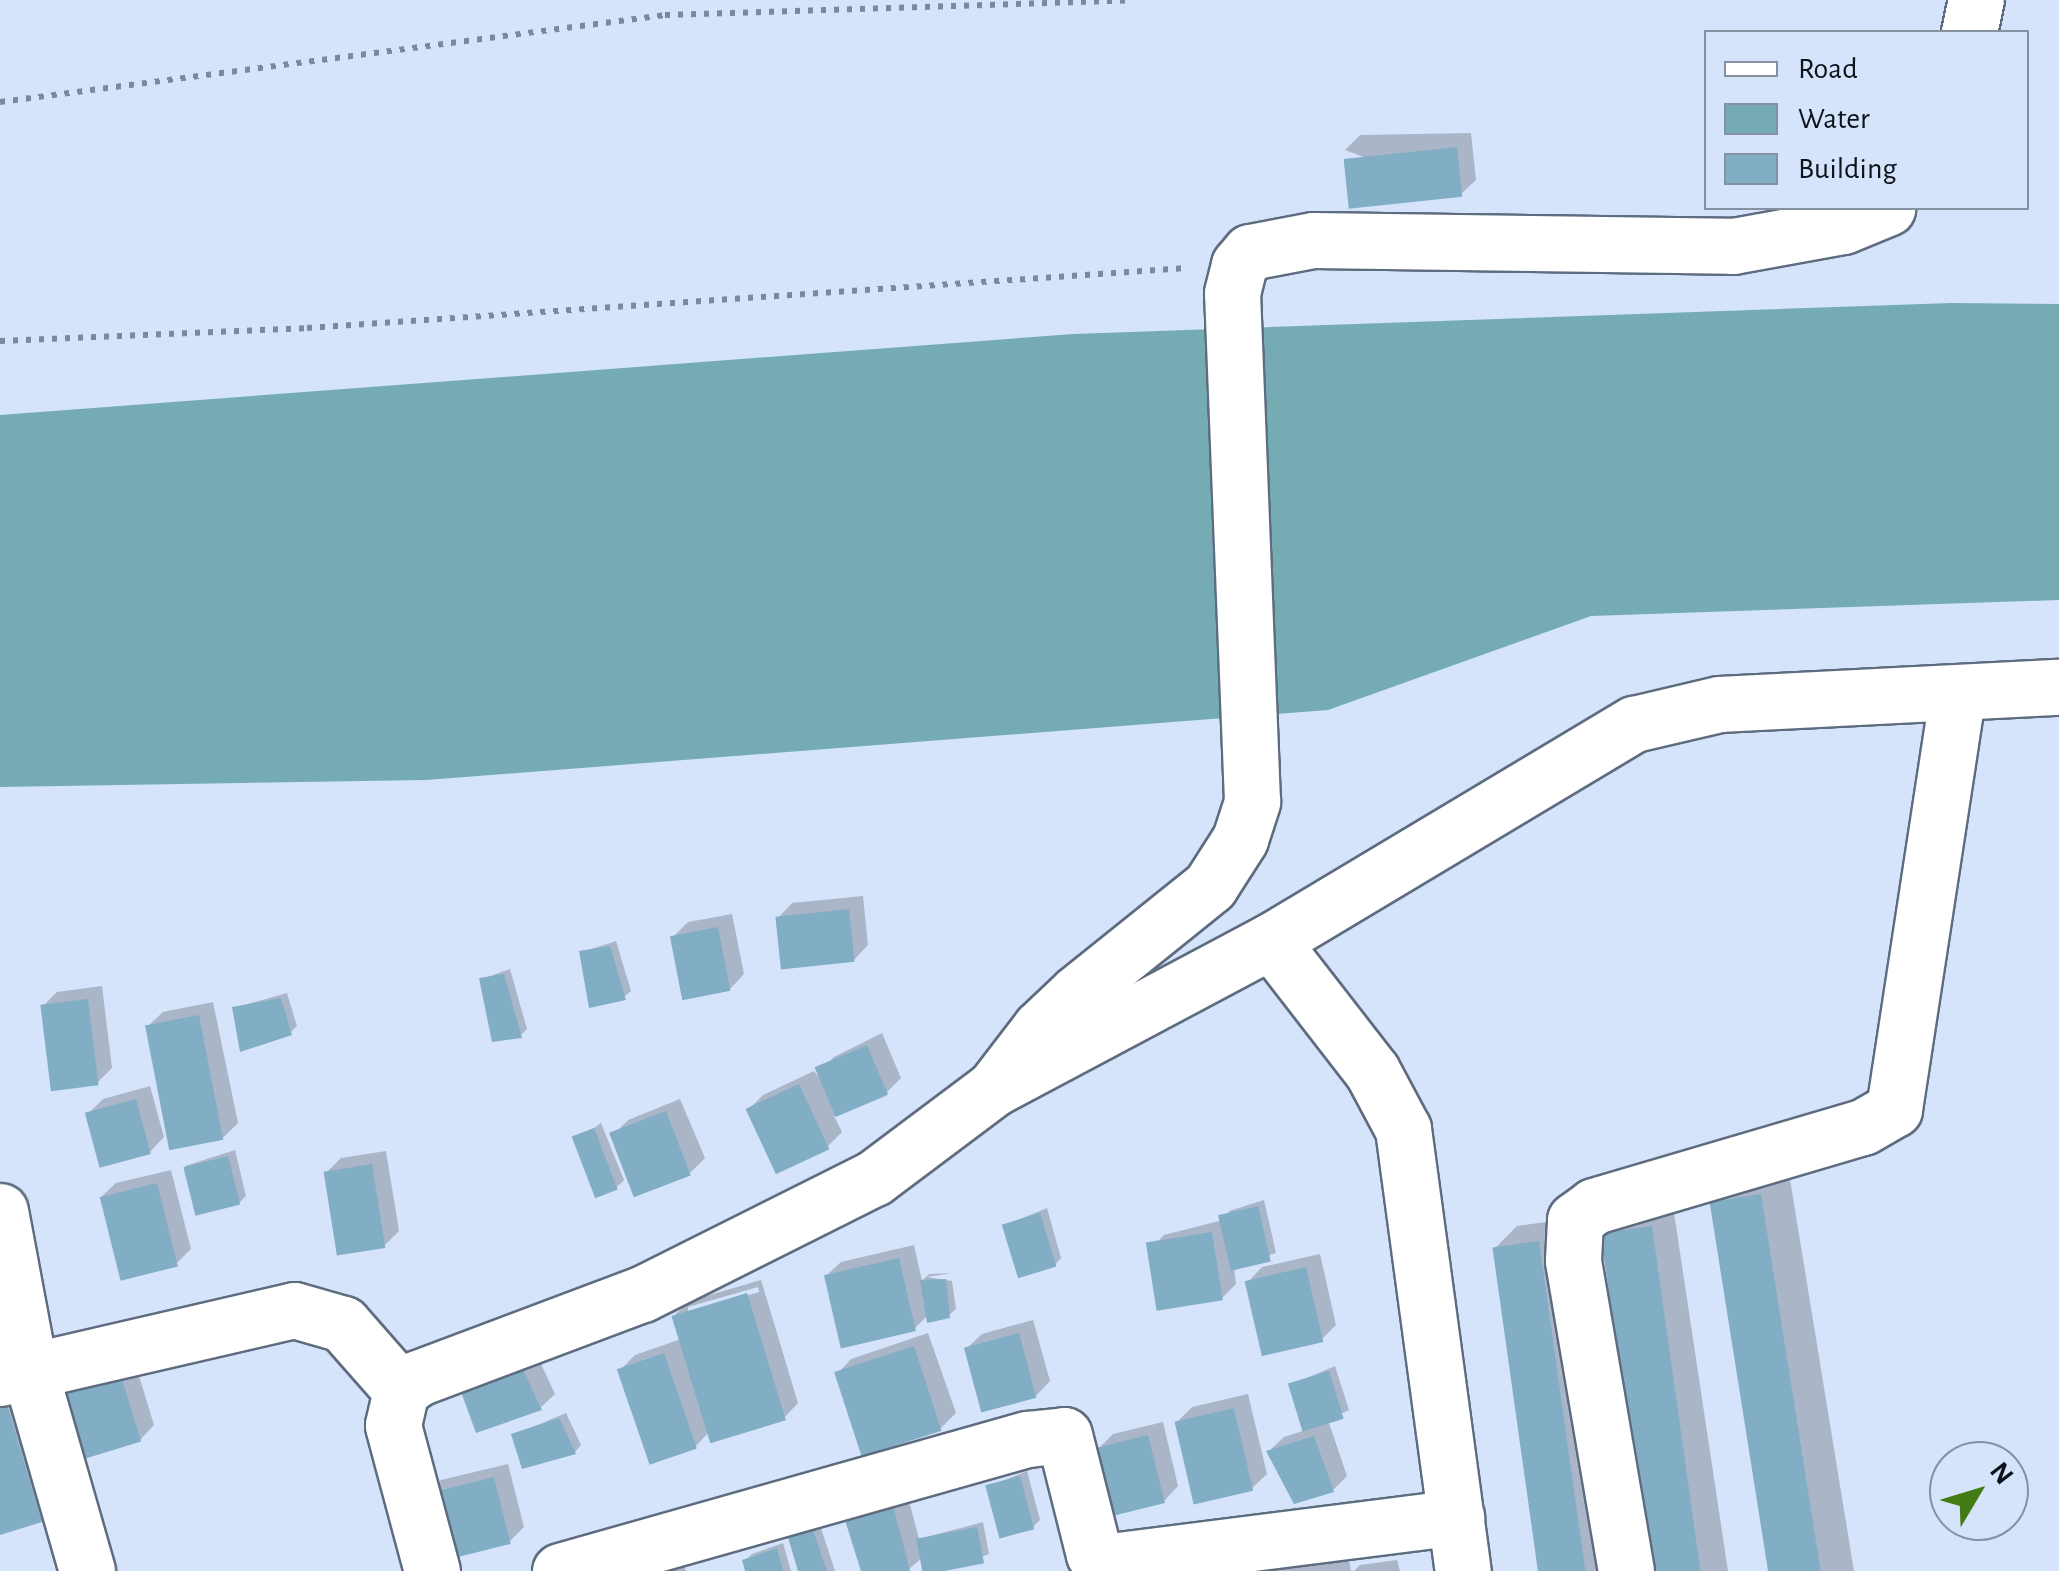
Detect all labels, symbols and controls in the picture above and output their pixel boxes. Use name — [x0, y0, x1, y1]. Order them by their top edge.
legend — [1704, 30, 2029, 210]
text: Road — [1798, 54, 1858, 84]
text: Water — [1798, 104, 1870, 134]
text: Building — [1798, 154, 1897, 184]
north arrow — [1929, 1441, 2029, 1541]
text: N — [1984, 1457, 2018, 1490]

